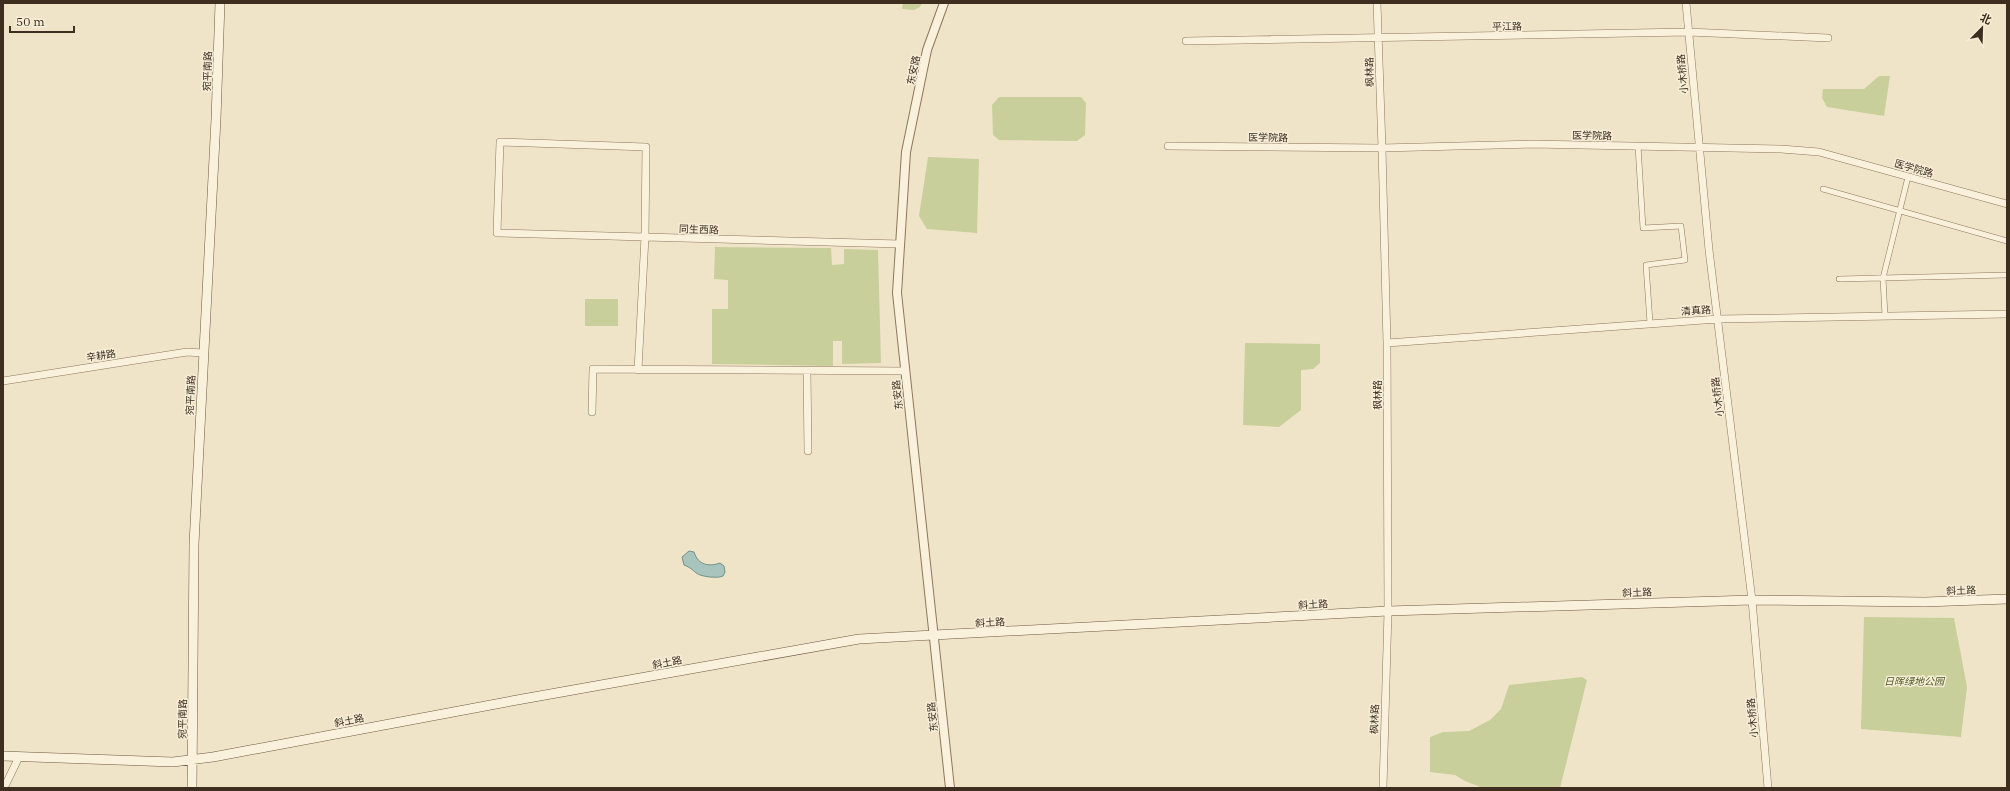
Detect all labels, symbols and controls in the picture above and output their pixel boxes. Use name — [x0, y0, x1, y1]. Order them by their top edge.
scale bar — [10, 8, 74, 34]
north arrow — [1962, 8, 2002, 48]
text: 北 — [1978, 10, 1994, 27]
text: 50 m — [16, 14, 45, 29]
street label: 平江路 — [1492, 20, 1522, 33]
street label: 宛平南路 — [200, 51, 215, 91]
street label: 小木桥路 — [1674, 53, 1691, 94]
street label: 东安路 — [904, 54, 923, 86]
street label: 枫林路 — [1363, 57, 1376, 87]
street label: 医学院路 — [1572, 129, 1612, 142]
street label: 医学院路 — [1248, 131, 1288, 144]
street label: 医学院路 — [1893, 157, 1935, 180]
street label: 同生西路 — [679, 222, 719, 237]
street label: 清真路 — [1681, 303, 1711, 318]
street label: 辛耕路 — [85, 347, 117, 364]
street label: 宛平南路 — [183, 375, 198, 415]
street label: 小木桥路 — [1709, 376, 1726, 418]
street label: 东安路 — [889, 379, 906, 411]
street label: 枫林路 — [1371, 380, 1384, 410]
street label: 斜土路 — [1946, 583, 1976, 598]
street label: 斜土路 — [1622, 585, 1652, 600]
street label: 斜土路 — [1298, 597, 1328, 612]
street label: 斜土路 — [975, 615, 1005, 630]
street label: 斜土路 — [651, 653, 683, 672]
park label: 日晖绿地公园 — [1884, 675, 1946, 688]
street label: 小木桥路 — [1744, 697, 1761, 738]
street label: 宛平南路 — [176, 699, 189, 739]
street label: 东安路 — [924, 701, 941, 733]
street label: 枫林路 — [1367, 704, 1382, 734]
street label: 斜土路 — [333, 711, 365, 730]

